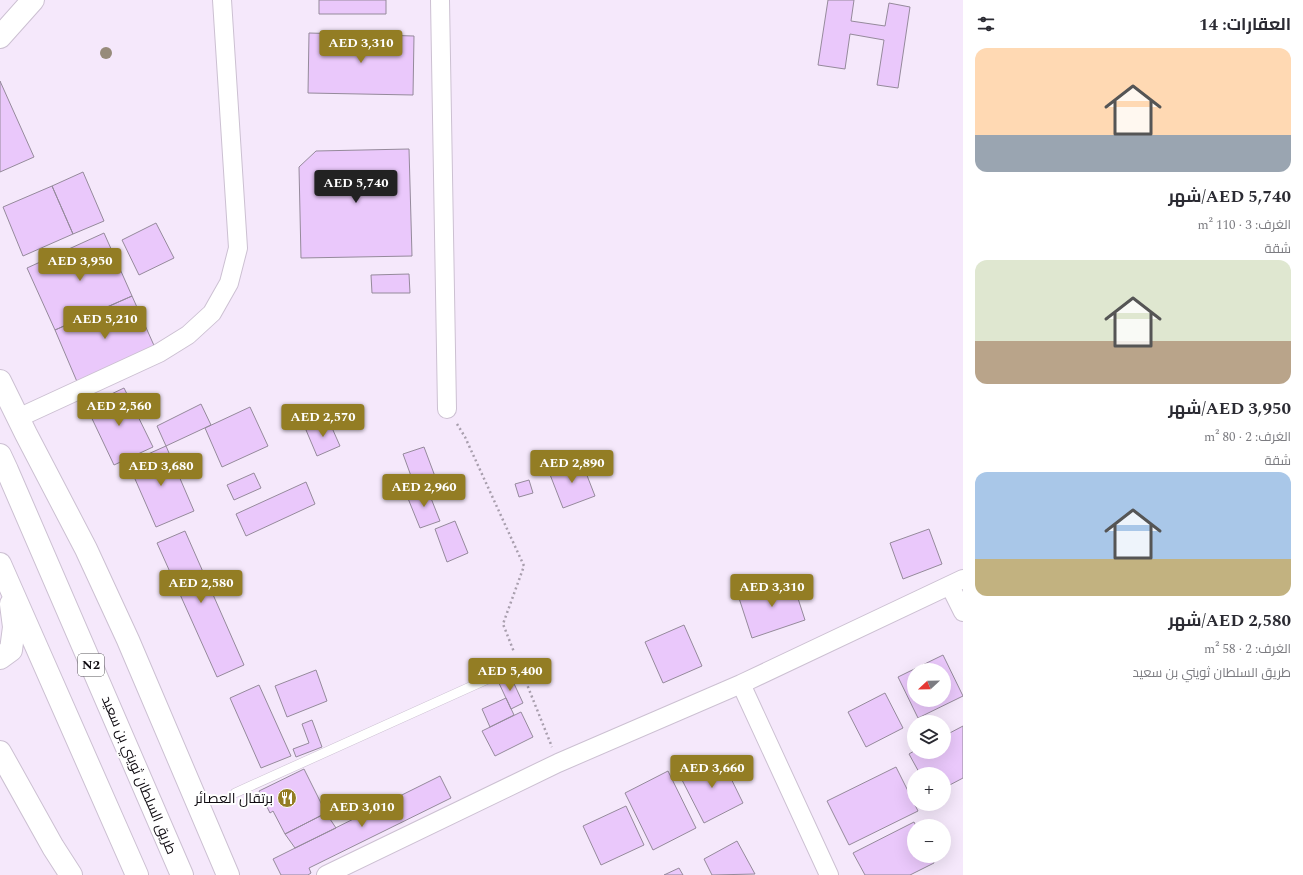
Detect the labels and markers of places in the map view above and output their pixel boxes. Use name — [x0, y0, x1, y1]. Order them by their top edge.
pin: AED 3,310 — [315, 30, 407, 64]
pin: AED 5,740 — [310, 170, 402, 204]
pin: AED 3,950 — [34, 248, 126, 282]
pin: AED 5,210 — [59, 306, 151, 340]
pin: AED 2,560 — [73, 393, 165, 427]
pin: AED 2,570 — [277, 404, 369, 438]
pin: AED 2,890 — [526, 450, 618, 484]
pin: AED 3,680 — [115, 453, 207, 487]
pin: AED 2,960 — [378, 474, 470, 508]
pin: AED 2,580 — [155, 570, 247, 604]
pin: AED 3,310 — [726, 574, 818, 608]
pin: AED 5,400 — [464, 658, 556, 692]
pin: AED 3,660 — [666, 755, 758, 789]
restaurant icon: برتقال العصاىٔر — [276, 787, 298, 809]
place label: برتقال العصاىٔر — [194, 788, 273, 809]
pin: AED 3,010 — [316, 794, 408, 828]

